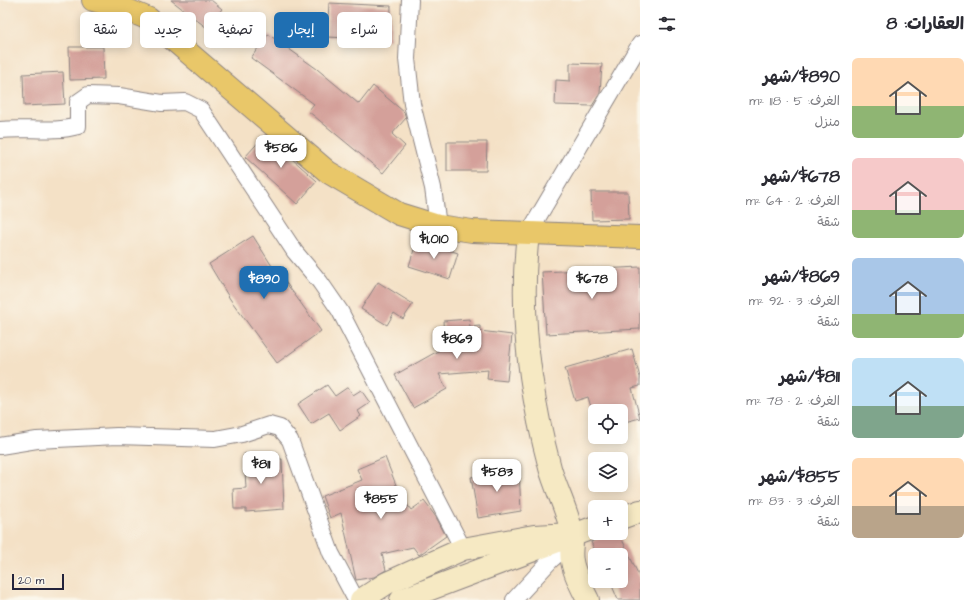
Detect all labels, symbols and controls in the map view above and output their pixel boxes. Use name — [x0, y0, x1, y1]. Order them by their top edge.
chip: شقة — [80, 12, 132, 48]
chip: جديد — [140, 12, 196, 48]
chip: تصفية — [204, 12, 266, 48]
chip: إيجار — [274, 12, 329, 48]
chip: شراء — [337, 12, 392, 48]
text: العقارات: 8 — [886, 12, 964, 36]
icon: filters — [656, 13, 678, 35]
text: $890/شهر — [763, 65, 840, 89]
icon: home — [884, 74, 932, 122]
text: الغرف: 5 · 118 m² — [749, 92, 840, 110]
text: منزل — [814, 113, 840, 131]
pin: $586 — [257, 135, 305, 169]
text: $586 — [264, 139, 298, 157]
text: $678/شهر — [762, 165, 840, 189]
icon: home — [884, 174, 932, 222]
text: الغرف: 2 · 64 m² — [746, 192, 840, 210]
text: شقة — [817, 213, 840, 231]
pin: $1,010 — [401, 226, 467, 260]
text: $1,010 — [419, 230, 449, 248]
text: $869/شهر — [763, 265, 840, 289]
pin: $890 — [240, 266, 288, 300]
pin: $678 — [568, 266, 616, 300]
text: $890 — [248, 270, 280, 288]
text: $678 — [576, 270, 608, 288]
icon: home — [884, 274, 932, 322]
text: الغرف: 3 · 92 m² — [749, 292, 840, 310]
text: شقة — [817, 313, 840, 331]
pin: $869 — [433, 326, 481, 360]
text: $869 — [441, 330, 473, 348]
text: $811/شهر — [779, 365, 840, 389]
icon: home — [884, 374, 932, 422]
text: الغرف: 2 · 78 m² — [746, 392, 840, 410]
map controls — [588, 404, 628, 588]
button: locate — [588, 404, 628, 444]
text: شقة — [817, 413, 840, 431]
pin: $811 — [237, 451, 285, 485]
button: layers — [588, 452, 628, 492]
text: $811 — [252, 455, 271, 473]
pin: $583 — [473, 459, 521, 493]
text: $583 — [481, 463, 513, 481]
text: $855/شهر — [759, 465, 840, 489]
icon: home — [884, 474, 932, 522]
pin: $855 — [357, 486, 405, 520]
text: $855 — [364, 490, 398, 508]
text: الغرف: 3 · 83 m² — [749, 492, 840, 510]
button: + — [588, 500, 628, 540]
text: شقة — [817, 513, 840, 531]
button: − — [588, 548, 628, 588]
scale bar — [12, 572, 64, 591]
text: 20 m — [18, 573, 44, 588]

